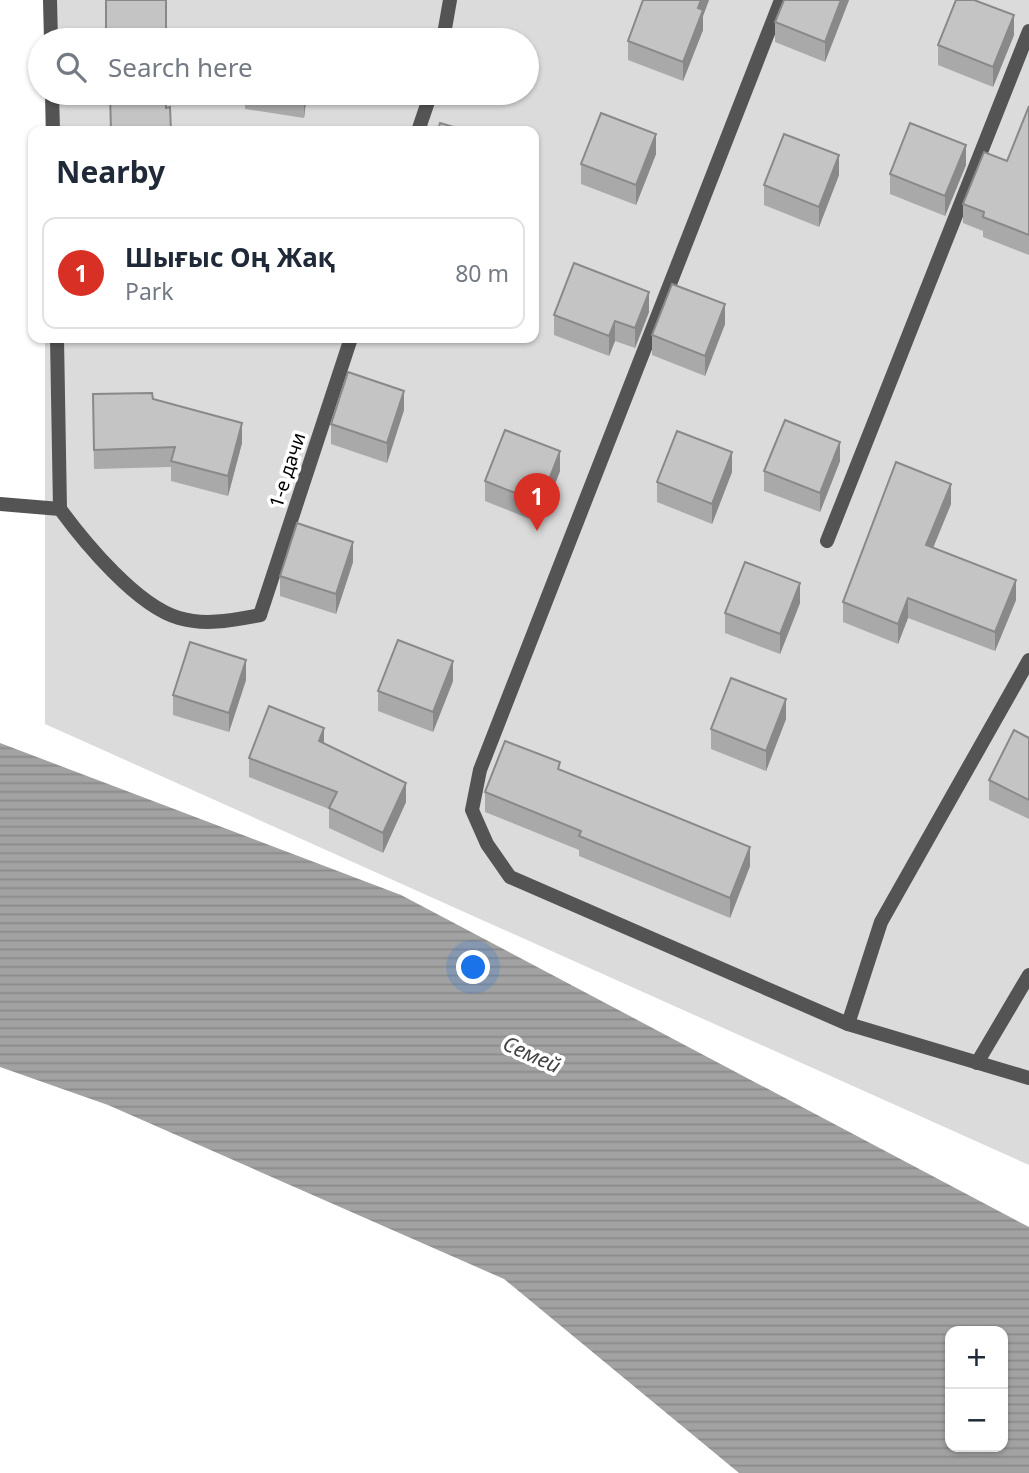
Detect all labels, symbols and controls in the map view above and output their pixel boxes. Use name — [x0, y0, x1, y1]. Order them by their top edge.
search box — [28, 28, 539, 105]
icon: search — [52, 48, 90, 86]
text: Search here — [108, 49, 253, 85]
text: Nearby — [56, 151, 165, 192]
text: Шығыс Оң Жақ — [125, 239, 335, 275]
text: 1 — [74, 257, 88, 289]
text: 80 m — [455, 257, 509, 289]
text: Park — [125, 275, 174, 307]
street label: 1-е дачи — [263, 429, 311, 511]
pin: 1 — [514, 473, 560, 531]
your location — [456, 950, 490, 984]
water label: Семей — [499, 1029, 565, 1079]
map controls — [945, 1326, 1008, 1452]
button: + — [945, 1326, 1008, 1389]
button: − — [945, 1389, 1008, 1452]

